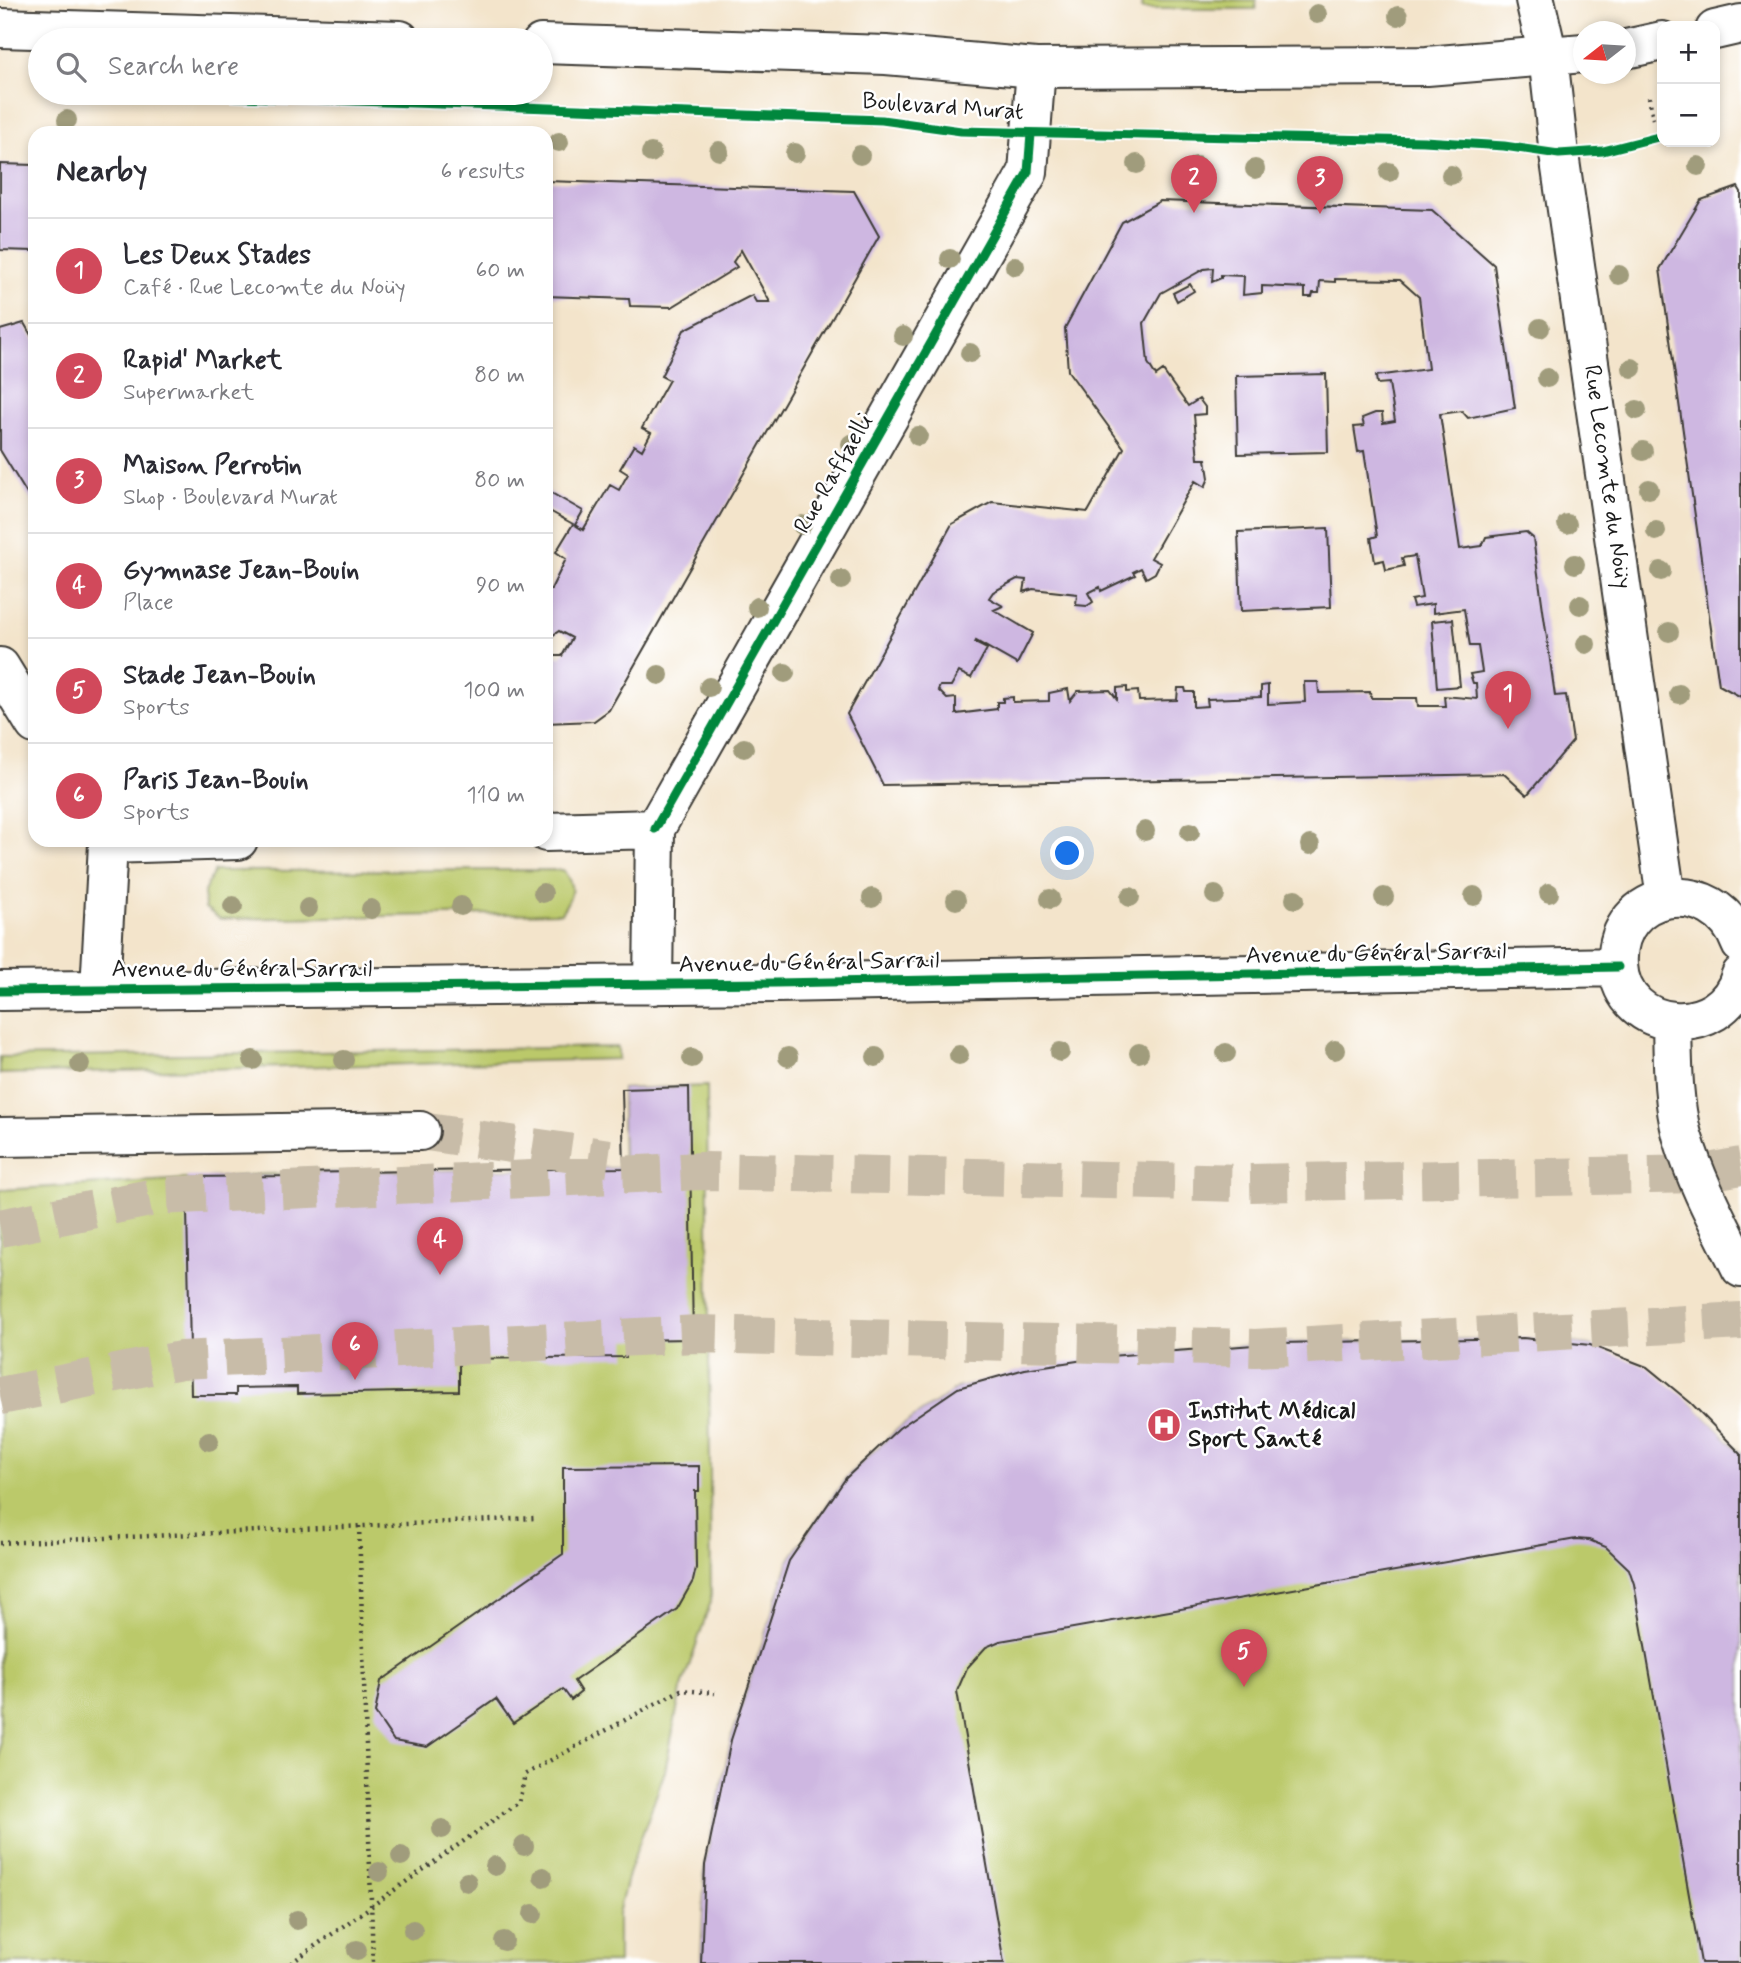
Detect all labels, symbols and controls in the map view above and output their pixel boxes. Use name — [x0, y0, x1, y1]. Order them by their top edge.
north arrow — [1573, 21, 1636, 84]
map controls — [1657, 21, 1720, 147]
button: + — [1657, 21, 1720, 84]
search box — [28, 28, 553, 105]
icon: search — [52, 48, 90, 86]
text: Search here — [108, 50, 239, 84]
button: − — [1657, 84, 1720, 147]
street label: Boulevard Murat — [861, 86, 1025, 128]
text: Nearby — [56, 152, 147, 191]
pin: 2 — [1171, 155, 1217, 213]
pin: 3 — [1297, 156, 1343, 214]
text: 6 results — [441, 157, 525, 187]
text: Les Deux Stades — [123, 239, 311, 273]
text: 1 — [74, 256, 84, 286]
text: 60 m — [476, 256, 525, 286]
text: Café · Rue Lecomte du Noüy — [123, 273, 406, 303]
text: Rapid' Market — [123, 344, 282, 378]
text: 2 — [73, 361, 85, 391]
text: 80 m — [474, 361, 525, 391]
street label: Rue Lecomte du Noüy — [1576, 363, 1638, 591]
text: Supermarket — [123, 378, 254, 408]
street label: Rue Raffaelli — [787, 408, 881, 540]
text: Maison Perrotin — [123, 449, 302, 483]
text: 3 — [74, 466, 84, 496]
text: 80 m — [474, 466, 525, 496]
text: Shop · Boulevard Murat — [123, 483, 338, 513]
text: Gymnase Jean-Bouin — [123, 554, 359, 588]
text: 4 — [72, 571, 86, 601]
text: 90 m — [476, 571, 525, 601]
text: Place — [123, 588, 174, 618]
text: Stade Jean-Bouin — [123, 659, 316, 693]
pin: 1 — [1485, 671, 1531, 729]
text: 5 — [72, 676, 86, 706]
text: 100 m — [463, 676, 525, 706]
text: Sports — [123, 693, 190, 723]
text: Paris Jean-Bouin — [123, 764, 309, 798]
text: 6 — [73, 781, 85, 811]
text: 110 m — [466, 781, 525, 811]
text: Sports — [123, 798, 190, 828]
your location — [1050, 836, 1084, 870]
street label: Avenue du Général Sarrail — [1245, 936, 1507, 972]
street label: Avenue du Général Sarrail — [678, 945, 940, 981]
street label: Avenue du Général Sarrail — [112, 954, 372, 985]
pin: 4 — [417, 1217, 463, 1275]
pin: 6 — [332, 1322, 378, 1380]
place label: Institut Médical Sport Santé — [1188, 1396, 1356, 1455]
hospital icon: Institut Médical Sport Santé — [1145, 1406, 1183, 1444]
pin: 5 — [1221, 1629, 1267, 1687]

